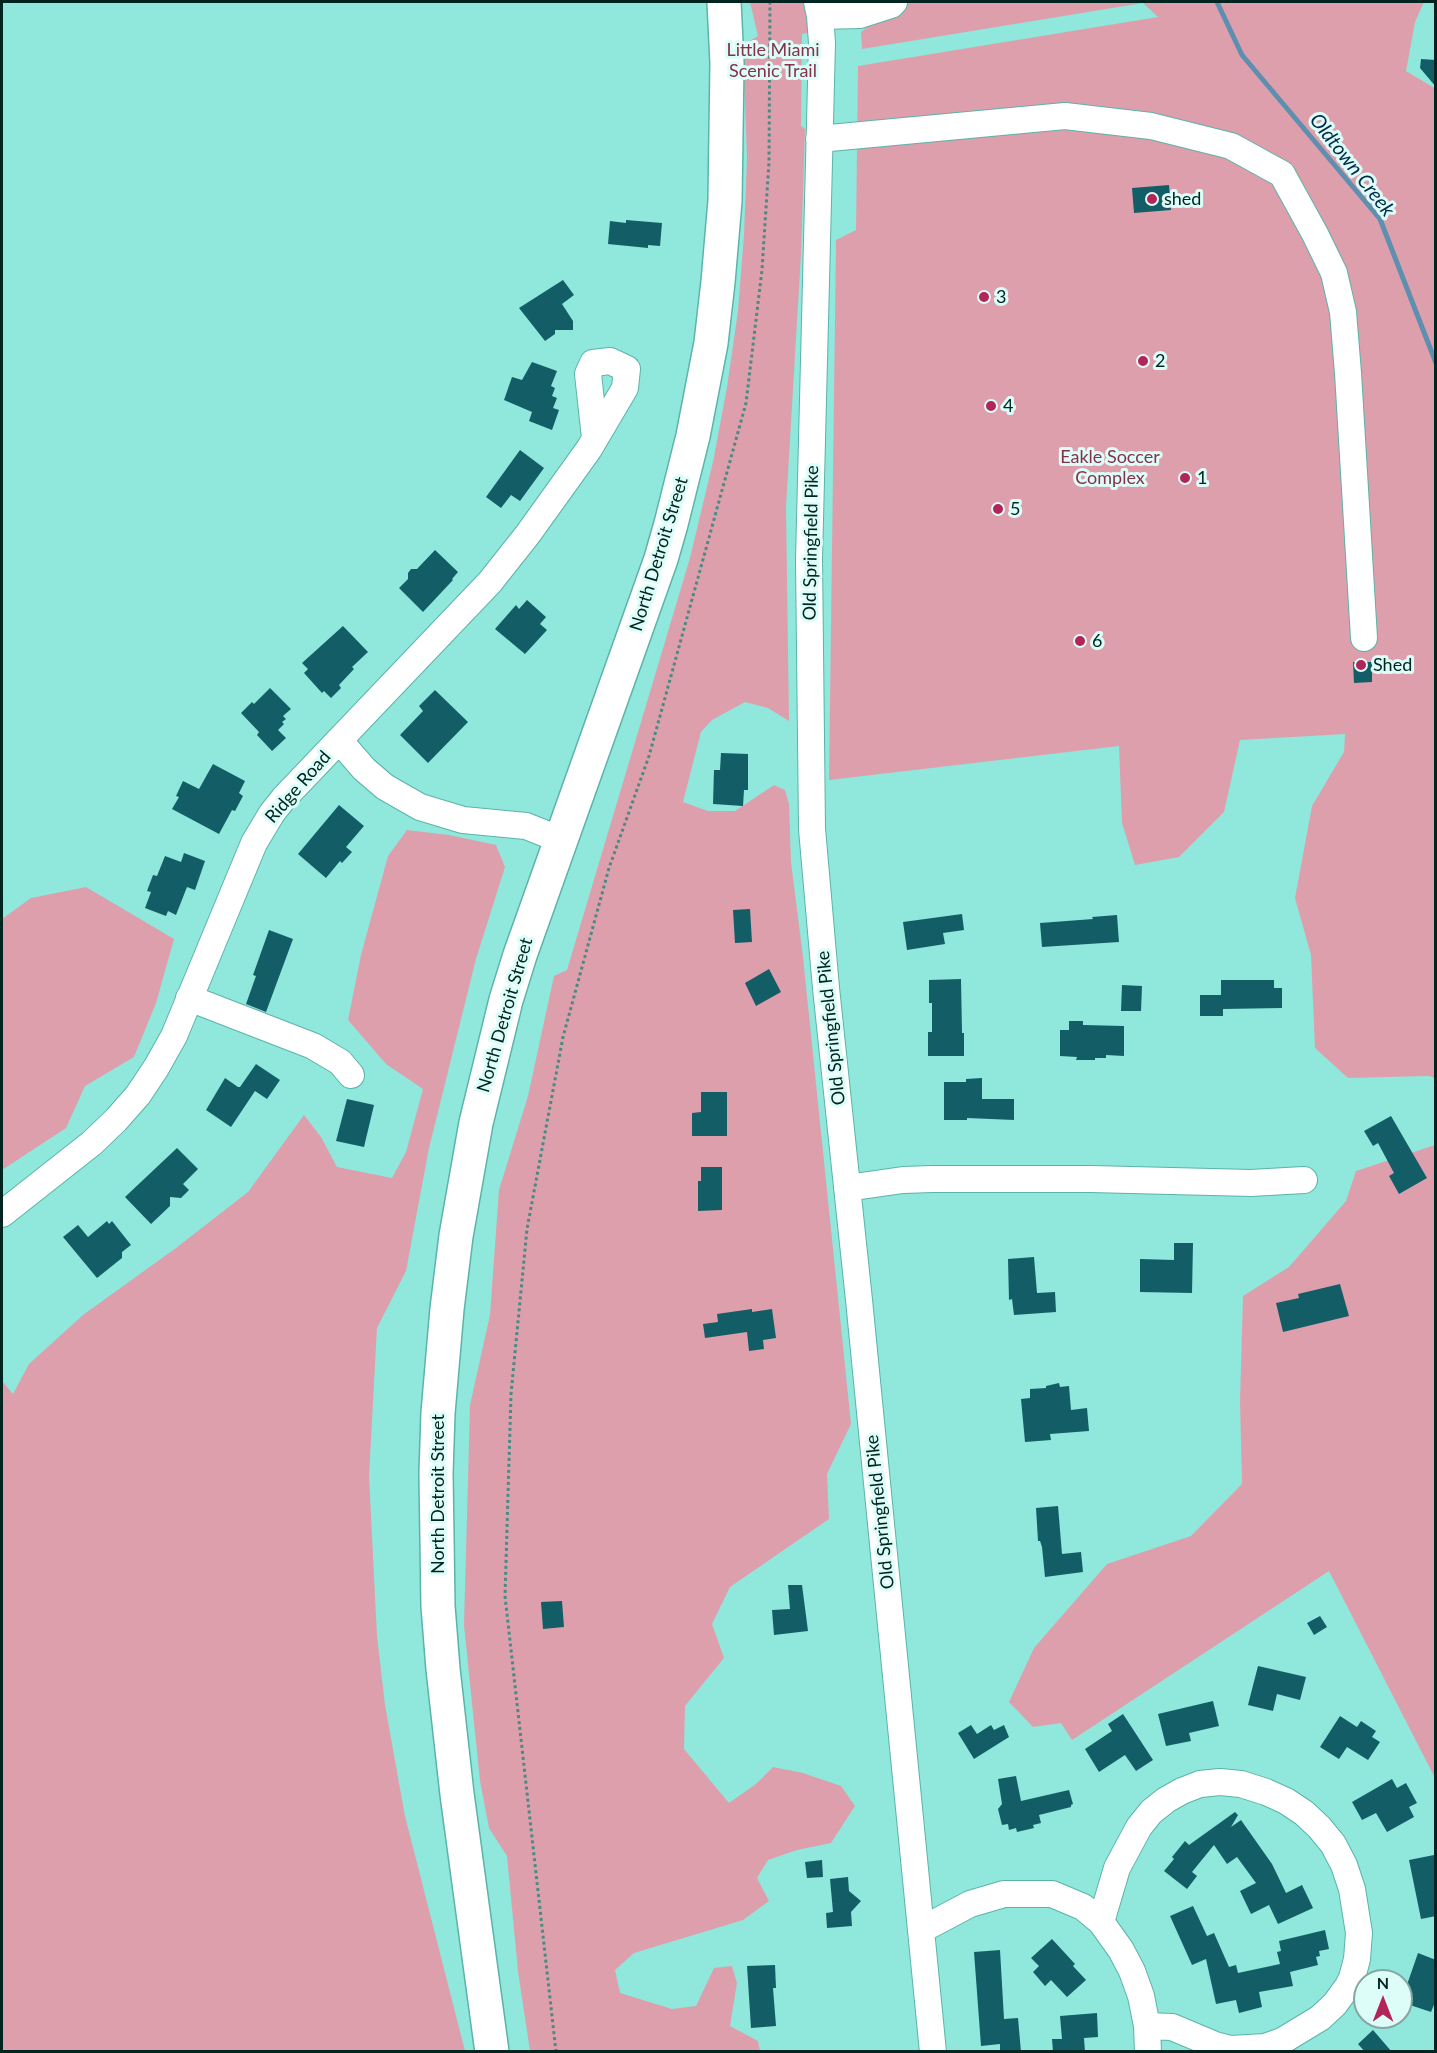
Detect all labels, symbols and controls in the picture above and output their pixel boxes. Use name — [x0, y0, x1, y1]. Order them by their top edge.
park label: Little Miami Scenic Trail — [726, 39, 820, 82]
water label: Oldtown Creek — [1304, 109, 1400, 221]
place label: shed — [1164, 188, 1201, 210]
marker: shed — [1145, 192, 1159, 206]
place label: 3 — [996, 286, 1006, 308]
marker: 3 — [977, 290, 991, 304]
place label: 2 — [1155, 350, 1165, 372]
marker: 2 — [1136, 354, 1150, 368]
place label: 4 — [1003, 395, 1013, 417]
marker: 4 — [984, 399, 998, 413]
park label: Eakle Soccer Complex — [1060, 446, 1160, 488]
street label: Old Springfield Pike — [799, 465, 823, 621]
place label: 1 — [1197, 467, 1207, 489]
marker: 1 — [1178, 471, 1192, 485]
street label: North Detroit Street — [625, 474, 693, 634]
place label: 5 — [1010, 498, 1020, 520]
marker: 5 — [991, 502, 1005, 516]
place label: 6 — [1092, 630, 1102, 652]
marker: 6 — [1073, 634, 1087, 648]
place label: Shed — [1373, 654, 1412, 676]
marker: Shed — [1354, 658, 1368, 672]
street label: Ridge Road — [261, 746, 335, 828]
street label: North Detroit Street — [473, 935, 537, 1095]
street label: Old Springfield Pike — [812, 950, 850, 1106]
street label: North Detroit Street — [427, 1414, 449, 1574]
street label: Old Springfield Pike — [861, 1434, 899, 1590]
north arrow — [1353, 1969, 1413, 2029]
text: N — [1377, 1973, 1389, 1992]

